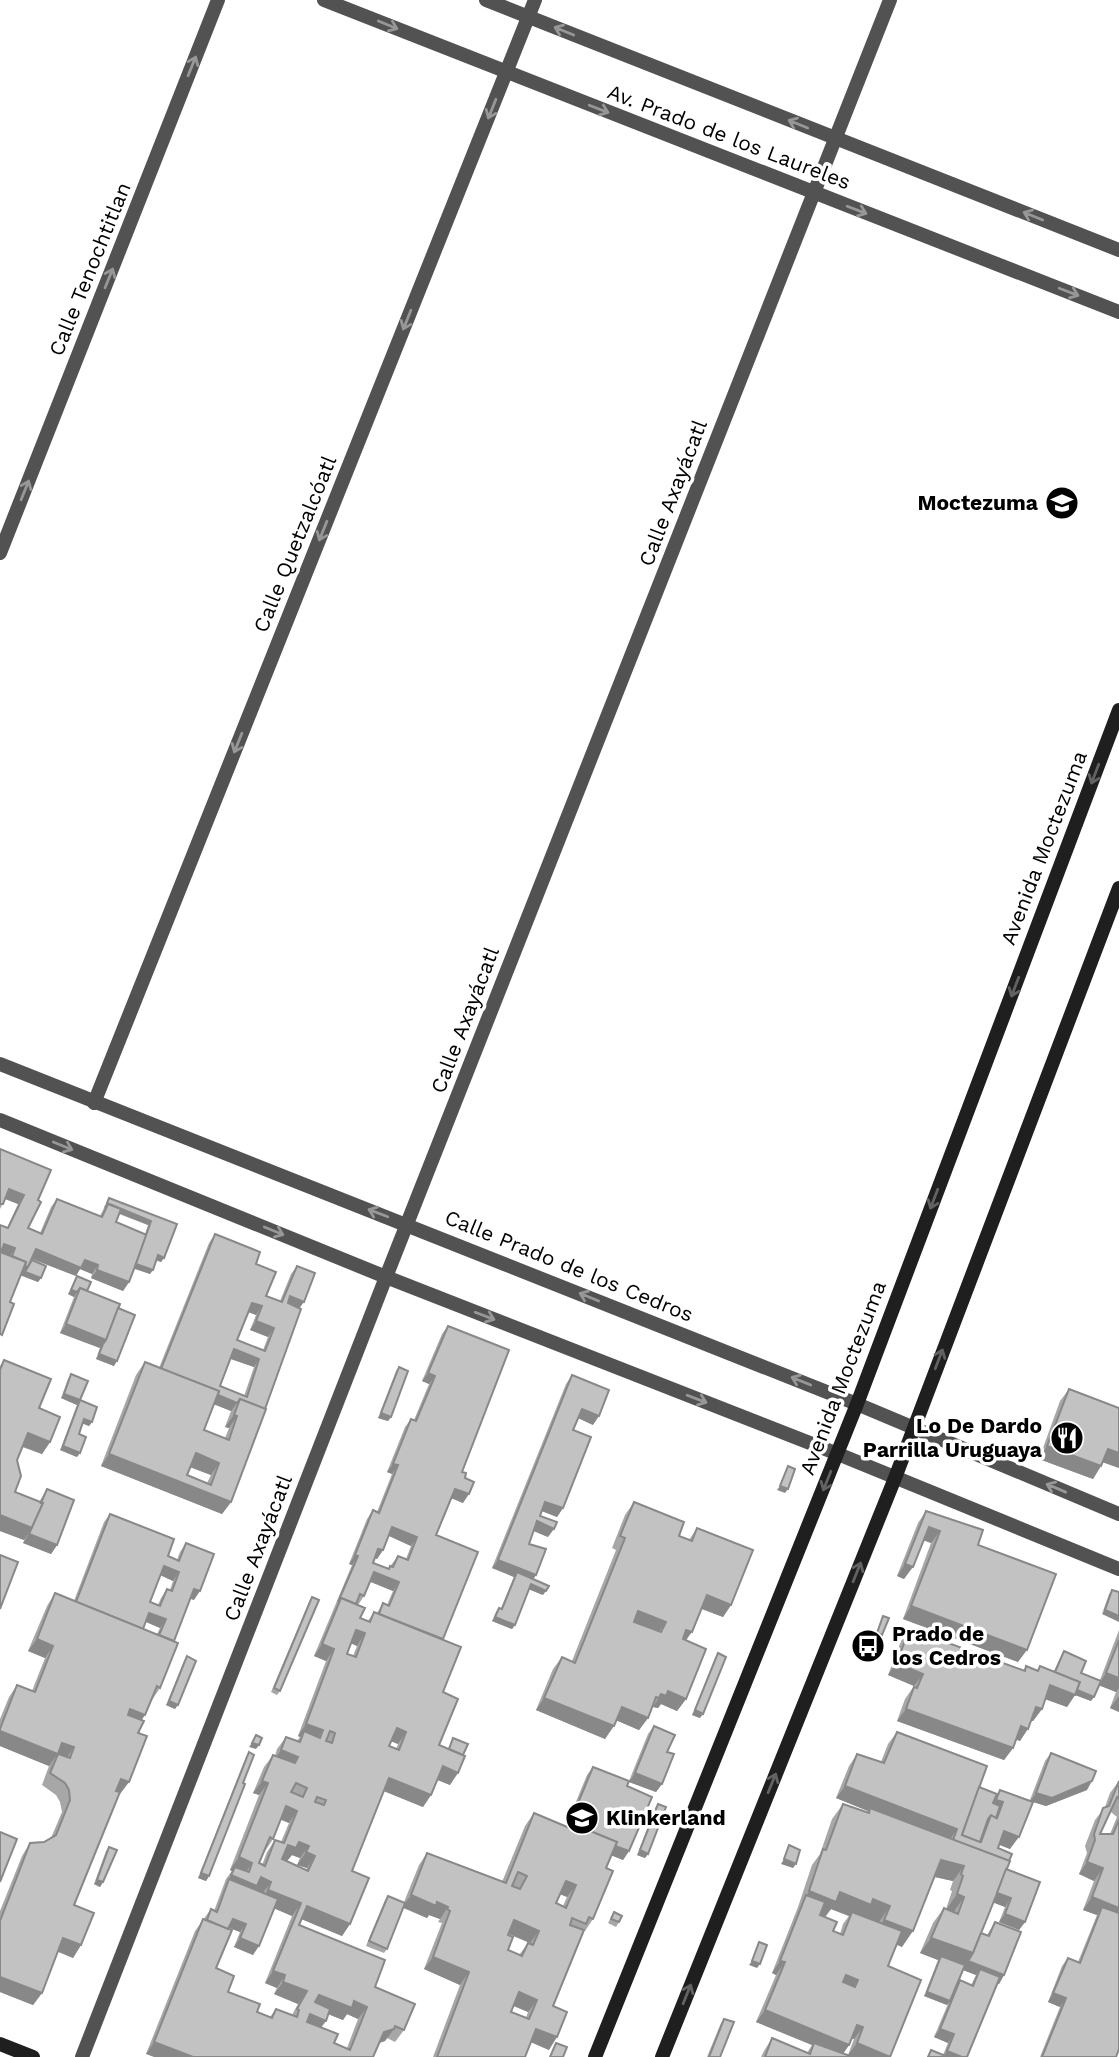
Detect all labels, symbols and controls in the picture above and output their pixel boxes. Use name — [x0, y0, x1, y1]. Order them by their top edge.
one-way arrow — [376, 20, 398, 33]
one-way arrow — [554, 23, 575, 36]
one-way arrow — [187, 56, 200, 78]
street label: Av. Prado de los Laureles — [604, 79, 854, 194]
one-way arrow — [484, 98, 497, 119]
one-way arrow — [588, 103, 610, 116]
one-way arrow — [788, 116, 810, 129]
street label: Calle Tenochtitlan — [43, 178, 136, 359]
one-way arrow — [845, 204, 867, 217]
one-way arrow — [1022, 209, 1044, 222]
one-way arrow — [103, 268, 116, 289]
one-way arrow — [1057, 287, 1079, 299]
one-way arrow — [400, 309, 413, 331]
street label: Calle Axayácatl — [633, 416, 712, 569]
street label: Calle Quetzalcóatl — [248, 451, 342, 636]
one-way arrow — [20, 479, 33, 501]
school or university icon: Moctezuma — [1043, 484, 1081, 522]
place label: Moctezuma — [917, 490, 1039, 515]
one-way arrow — [315, 520, 328, 542]
one-way arrow — [231, 731, 244, 753]
street label: Avenida Moctezuma — [995, 747, 1092, 948]
one-way arrow — [1088, 762, 1100, 784]
street label: Calle Axayácatl — [425, 943, 504, 1096]
one-way arrow — [1007, 975, 1020, 997]
one-way arrow — [52, 1140, 74, 1153]
one-way arrow — [927, 1188, 940, 1210]
street label: Calle Prado de los Cedros — [441, 1204, 697, 1327]
one-way arrow — [368, 1206, 389, 1219]
one-way arrow — [263, 1226, 284, 1239]
street label: Avenida Moctezuma — [794, 1277, 891, 1478]
one-way arrow — [579, 1290, 601, 1303]
one-way arrow — [474, 1310, 496, 1323]
one-way arrow — [934, 1349, 947, 1371]
one-way arrow — [790, 1374, 812, 1387]
one-way arrow — [686, 1393, 708, 1406]
place label: Lo De Dardo Parrilla Uruguaya — [863, 1413, 1043, 1462]
restaurant icon: Lo De Dardo Parrilla Uruguaya — [1048, 1419, 1086, 1457]
one-way arrow — [819, 1469, 832, 1491]
street label: Calle Axayácatl — [218, 1471, 297, 1624]
one-way arrow — [1046, 1480, 1067, 1493]
one-way arrow — [852, 1561, 865, 1583]
place label: Prado de los Cedros — [892, 1621, 1001, 1670]
bus stop icon: Prado de los Cedros — [849, 1627, 887, 1665]
one-way arrow — [767, 1772, 780, 1794]
school or university icon: Klinkerland — [563, 1799, 601, 1837]
place label: Klinkerland — [606, 1805, 726, 1830]
one-way arrow — [682, 1983, 695, 2005]

